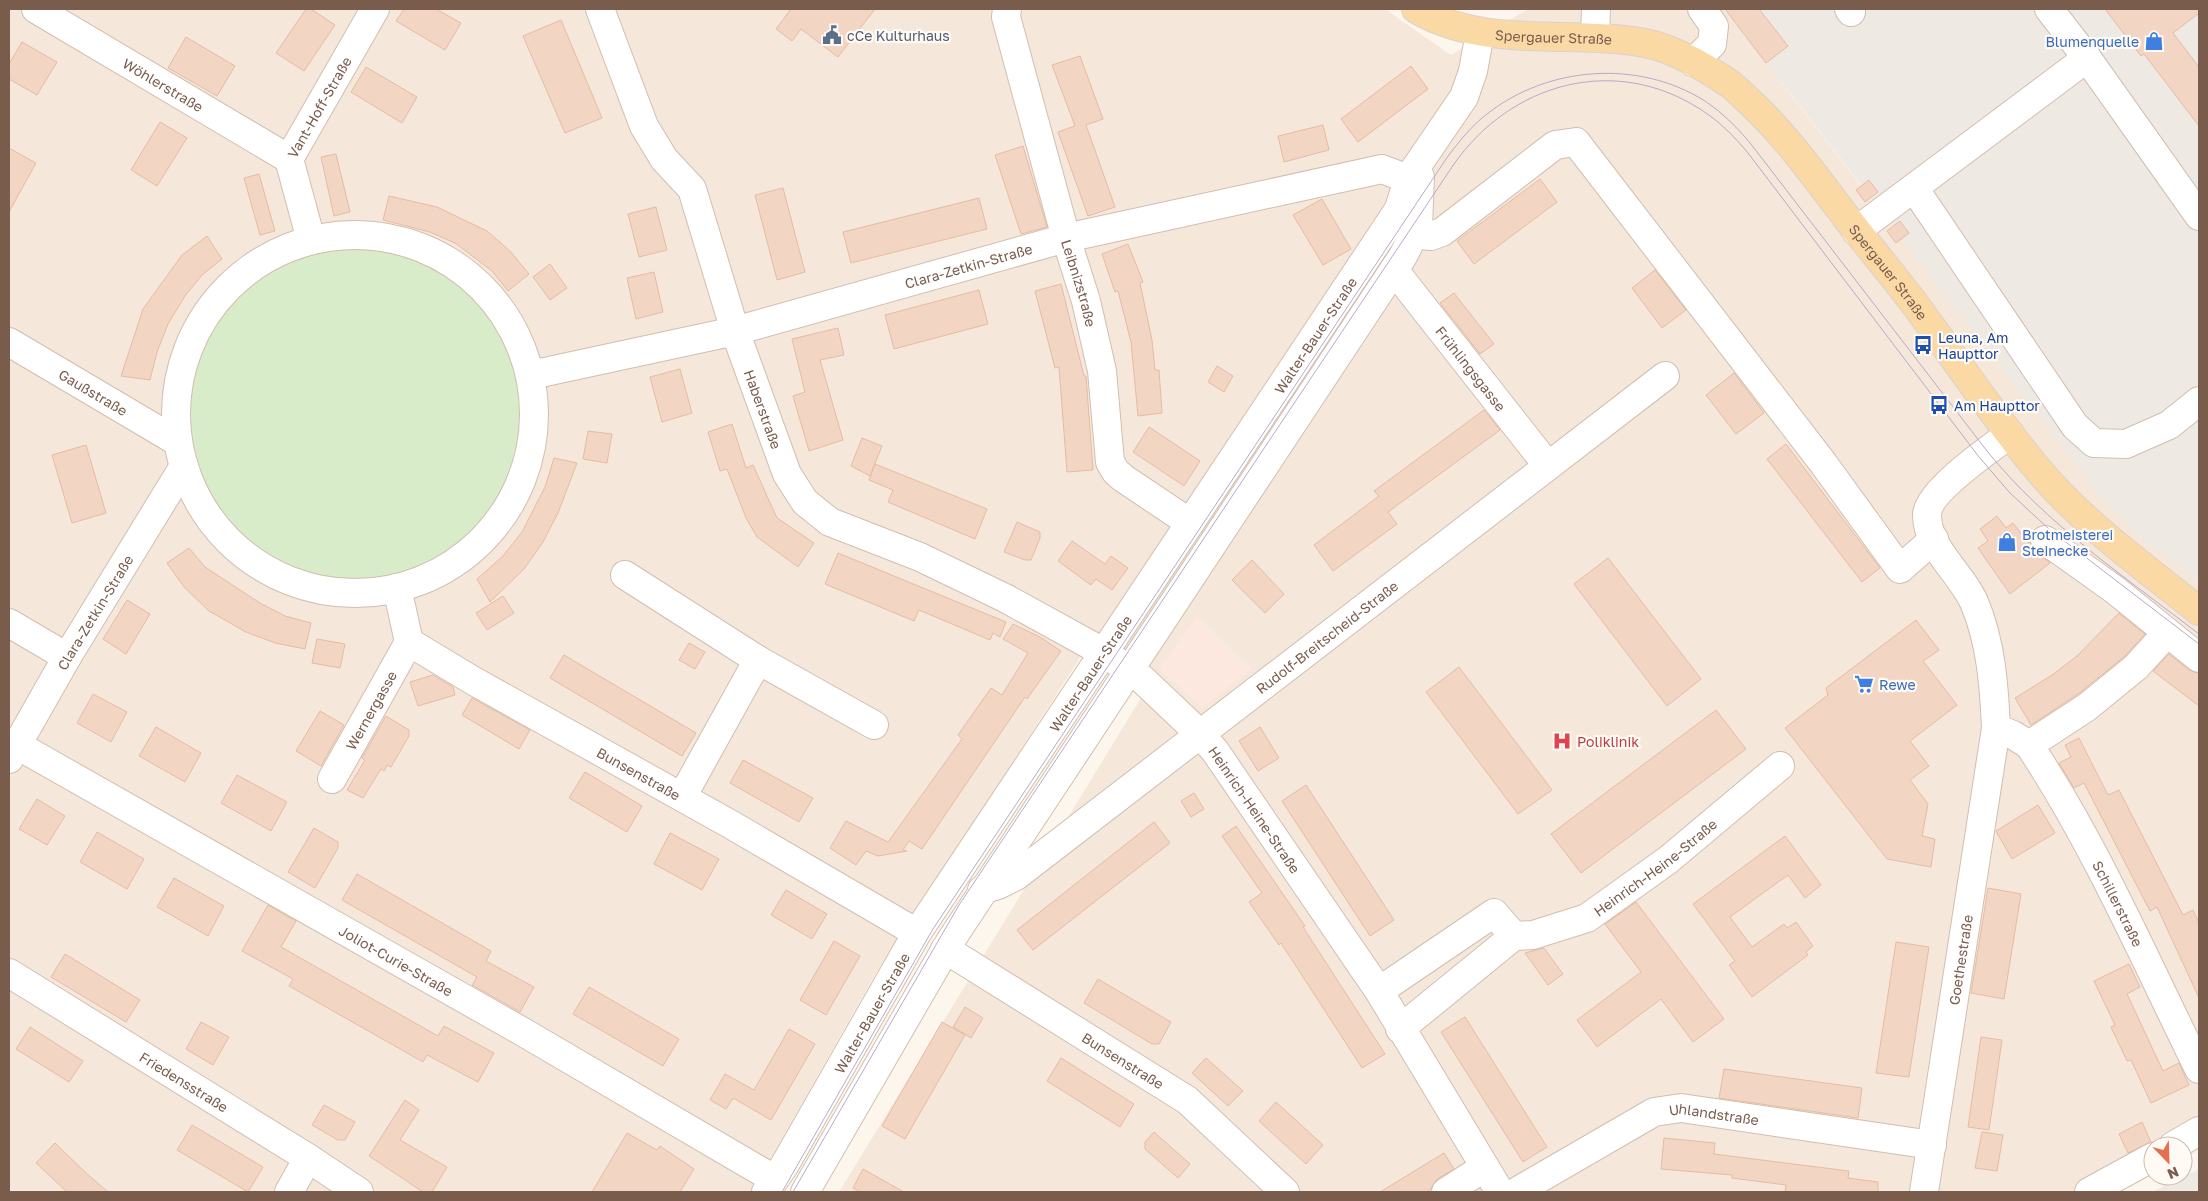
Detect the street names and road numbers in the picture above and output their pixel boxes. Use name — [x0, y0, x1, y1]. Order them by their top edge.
street label: Spergauer Straße — [1494, 25, 1613, 47]
street label: Vant-Hoff-Straße — [283, 53, 355, 161]
street label: Wöhlerstraße — [120, 54, 207, 115]
street label: Spergauer Straße — [1846, 220, 1932, 323]
street label: Leibnizstraße — [1058, 237, 1100, 328]
street label: Clara-Zetkin-Straße — [903, 239, 1034, 291]
street label: Walter-Bauer-Straße — [1270, 274, 1360, 397]
street label: Frühlingsgasse — [1433, 322, 1510, 414]
street label: Gaußstraße — [56, 365, 131, 419]
street label: Haberstraße — [741, 367, 786, 451]
street label: Clara-Zetkin-Straße — [53, 551, 136, 673]
street label: Rudolf-Breitscheid-Straße — [1252, 577, 1401, 697]
street label: Walter-Bauer-Straße — [1045, 612, 1135, 735]
street label: Wernergasse — [342, 668, 400, 753]
street label: Heinrich-Heine-Straße — [1205, 742, 1304, 876]
street label: Bunsenstraße — [594, 743, 684, 803]
street label: Heinrich-Heine-Straße — [1590, 815, 1720, 919]
street label: Schillerstraße — [2090, 858, 2147, 949]
street label: Goethestraße — [1945, 913, 1975, 1006]
street label: Joliot-Curie-Straße — [336, 921, 456, 999]
street label: Walter-Bauer-Straße — [830, 949, 913, 1076]
street label: Bunsenstraße — [1079, 1028, 1167, 1092]
street label: Friedensstraße — [137, 1048, 232, 1115]
street label: Uhlandstraße — [1668, 1099, 1760, 1128]

